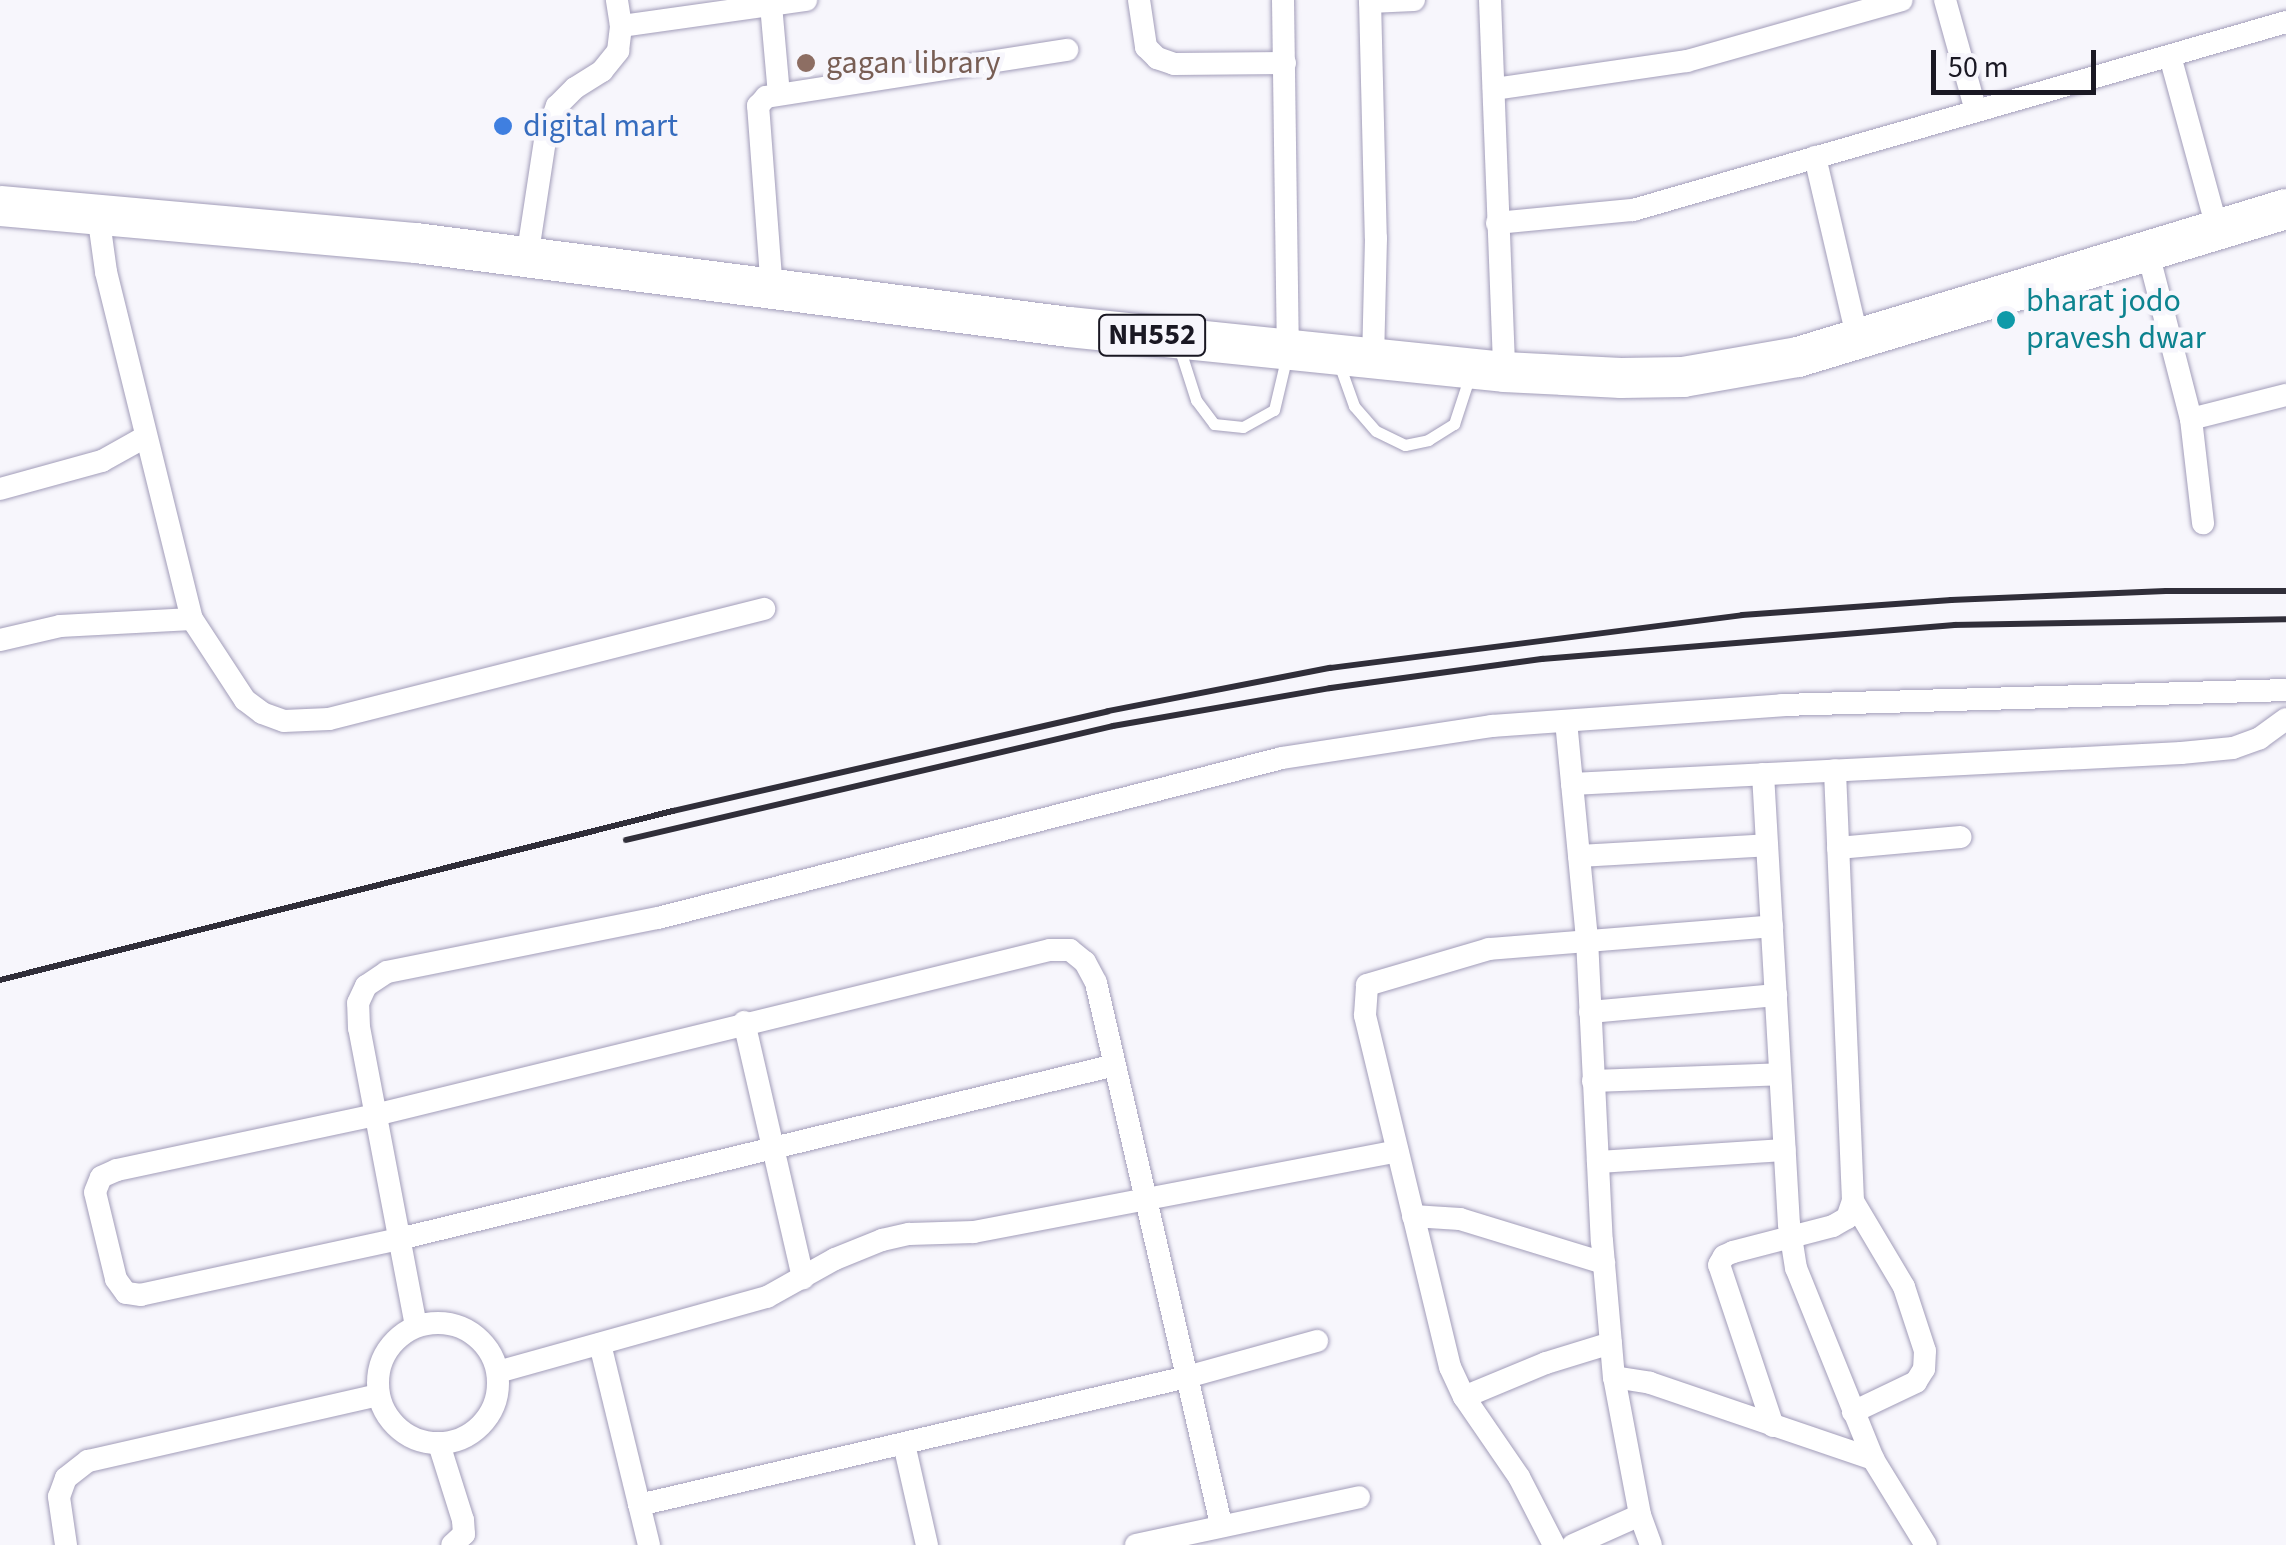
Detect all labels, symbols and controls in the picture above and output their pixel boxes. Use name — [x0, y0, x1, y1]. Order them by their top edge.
scale bar — [1936, 30, 2101, 92]
place label: gagan library — [826, 44, 1000, 82]
text: 50 m — [1948, 46, 2009, 89]
marker: gagan library — [795, 52, 817, 74]
place label: digital mart — [523, 107, 678, 145]
marker: digital mart — [492, 115, 514, 137]
place label: bharat jodo pravesh dwar — [2026, 283, 2206, 358]
marker: bharat jodo pravesh dwar — [1995, 309, 2017, 331]
road number: NH552 — [1097, 310, 1207, 360]

